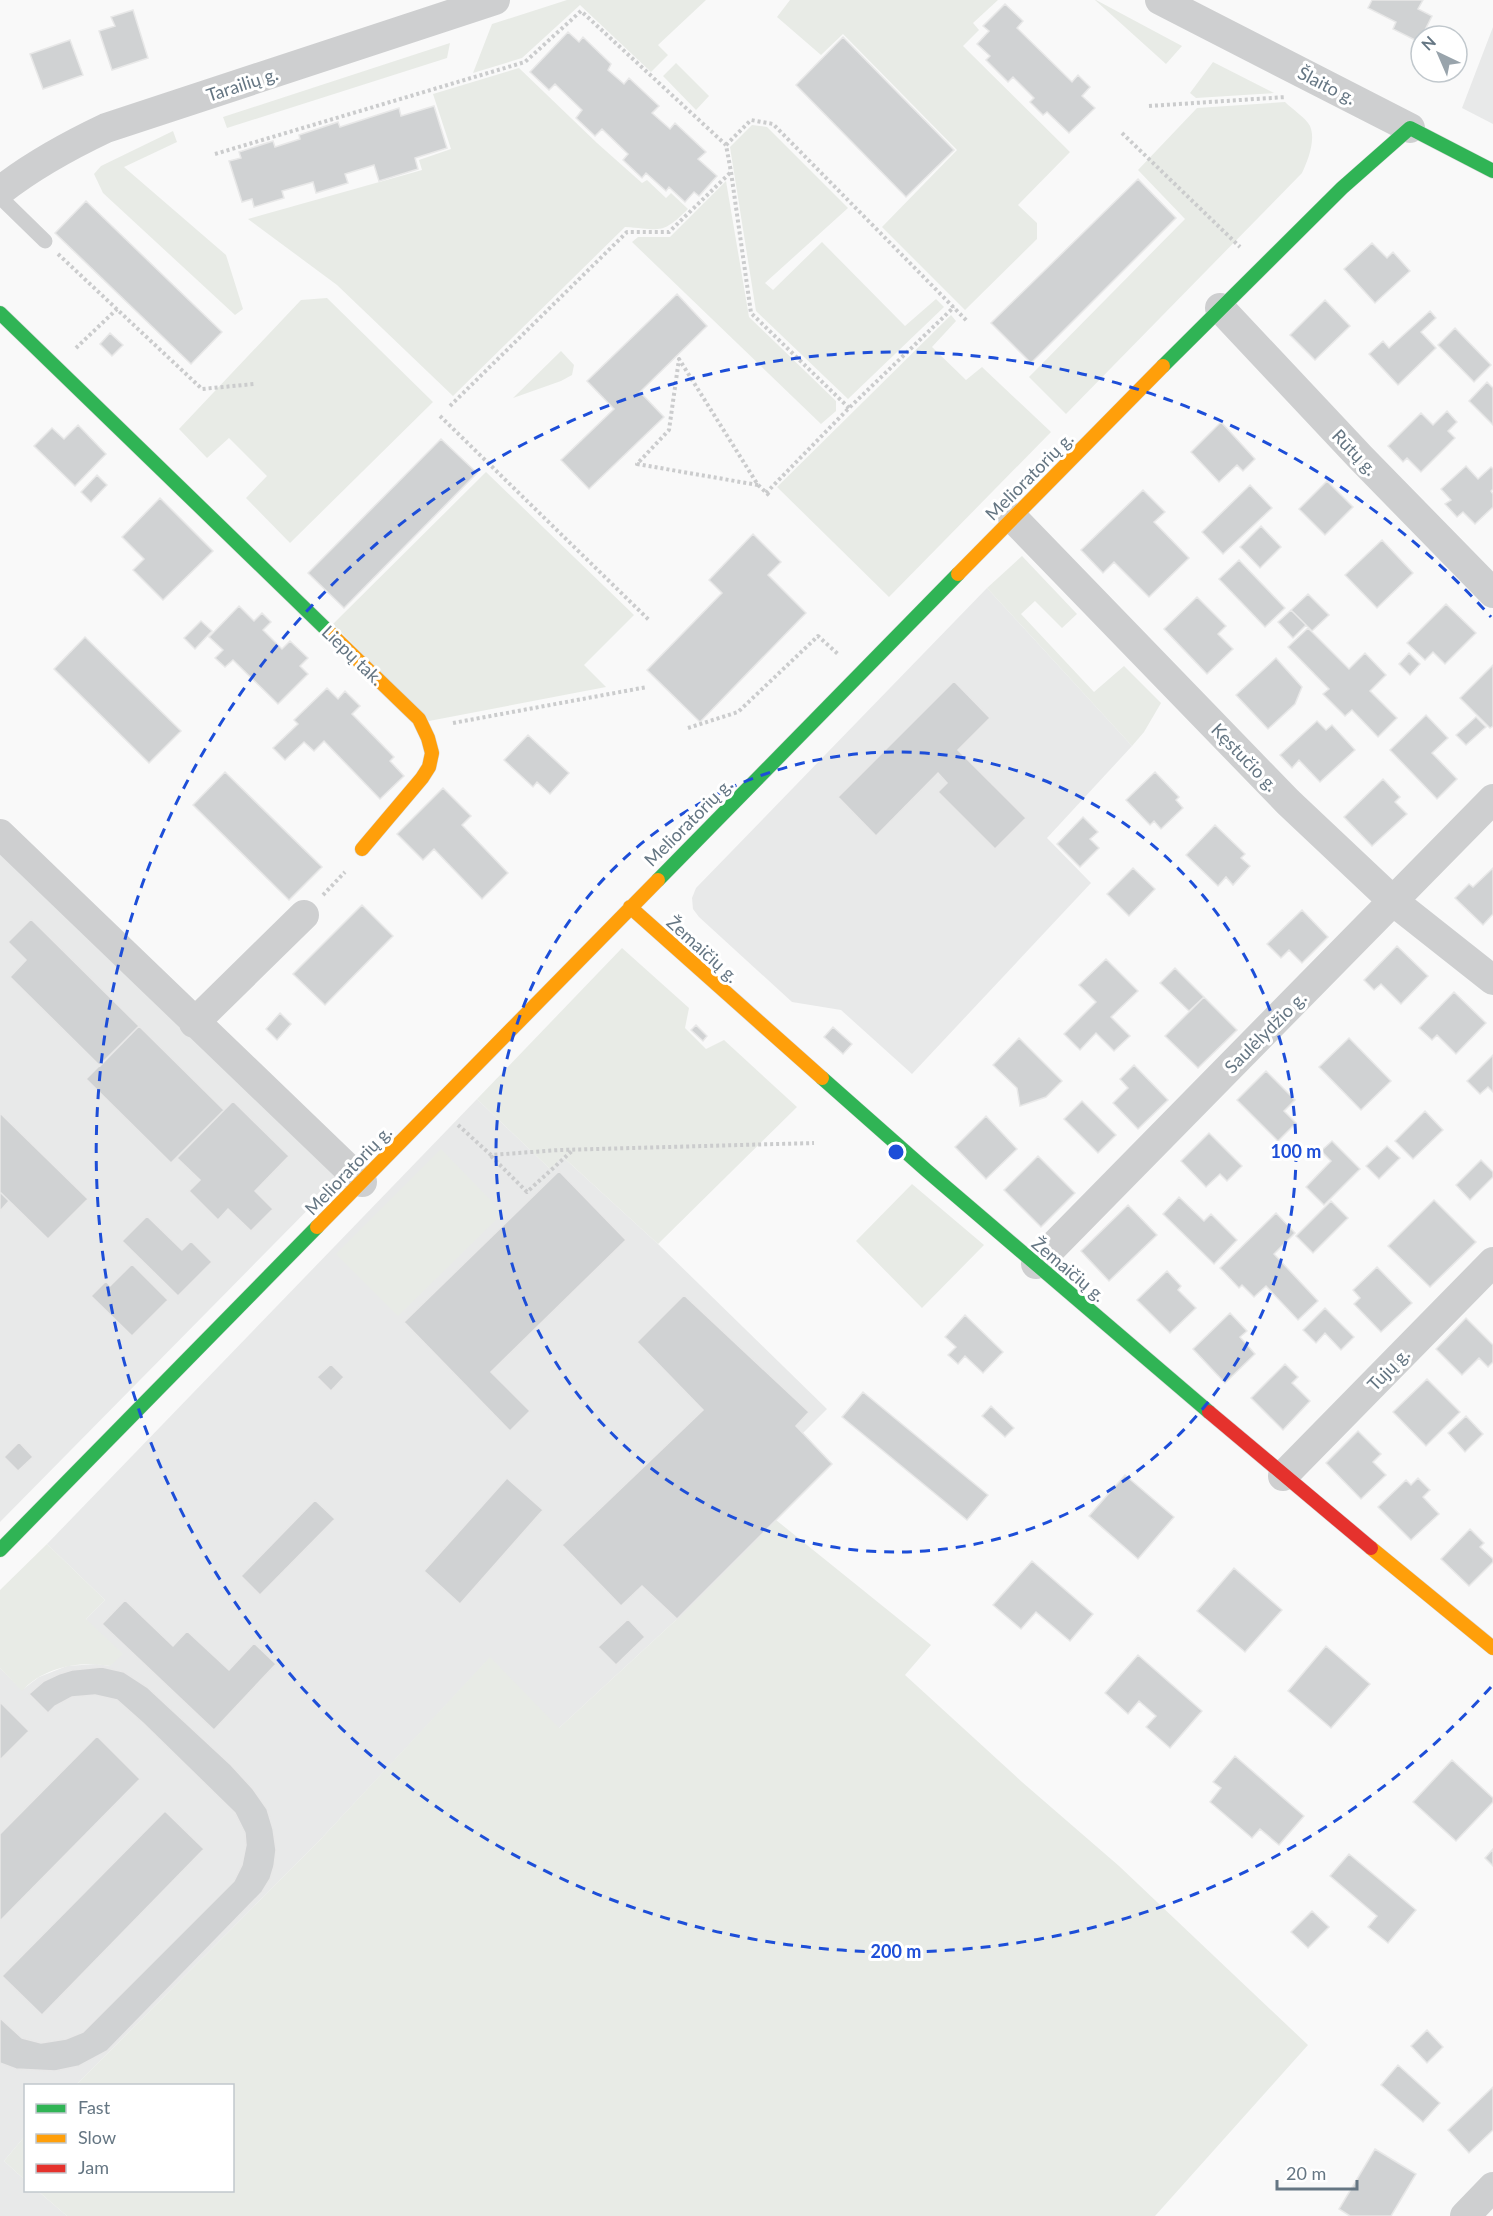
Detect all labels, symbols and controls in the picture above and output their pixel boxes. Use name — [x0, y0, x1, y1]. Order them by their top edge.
north arrow — [1409, 24, 1469, 84]
text: N — [1417, 32, 1439, 54]
street label: Šlaito g. — [1294, 61, 1360, 109]
street label: Tarailių g. — [203, 62, 281, 106]
street label: Rūtų g. — [1328, 424, 1382, 480]
street label: Melioratorių g. — [980, 427, 1078, 525]
street label: Liepų tak. — [318, 620, 388, 690]
street label: Kęstučio g. — [1207, 718, 1283, 796]
street label: Melioratorių g. — [639, 773, 737, 871]
street label: Žemaičių g. — [663, 911, 743, 987]
street label: Saulėlydžio g. — [1220, 987, 1310, 1077]
street label: Melioratorių g. — [300, 1121, 396, 1219]
text: 100 m — [1271, 1140, 1321, 1162]
centre of rings — [886, 1142, 906, 1162]
street label: Žemaičių g. — [1028, 1232, 1110, 1306]
street label: Tujų g. — [1362, 1343, 1414, 1395]
text: 200 m — [871, 1940, 921, 1962]
legend — [24, 2084, 234, 2192]
text: Fast — [78, 2096, 111, 2118]
text: Slow — [78, 2126, 116, 2148]
scale bar — [1277, 2153, 1356, 2191]
text: Jam — [78, 2156, 109, 2178]
text: 20 m — [1286, 2162, 1326, 2184]

